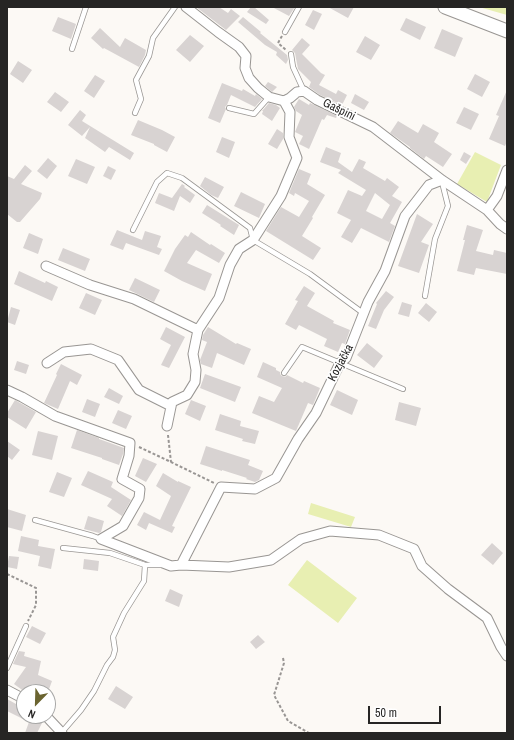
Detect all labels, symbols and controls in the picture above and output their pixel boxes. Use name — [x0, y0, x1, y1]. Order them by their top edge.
street label: Gašpini — [320, 96, 358, 124]
street label: Kozjačka — [325, 342, 357, 384]
north arrow — [16, 684, 56, 724]
scale bar — [370, 698, 443, 724]
text: 50 m — [375, 705, 397, 721]
text: N — [26, 706, 37, 722]

